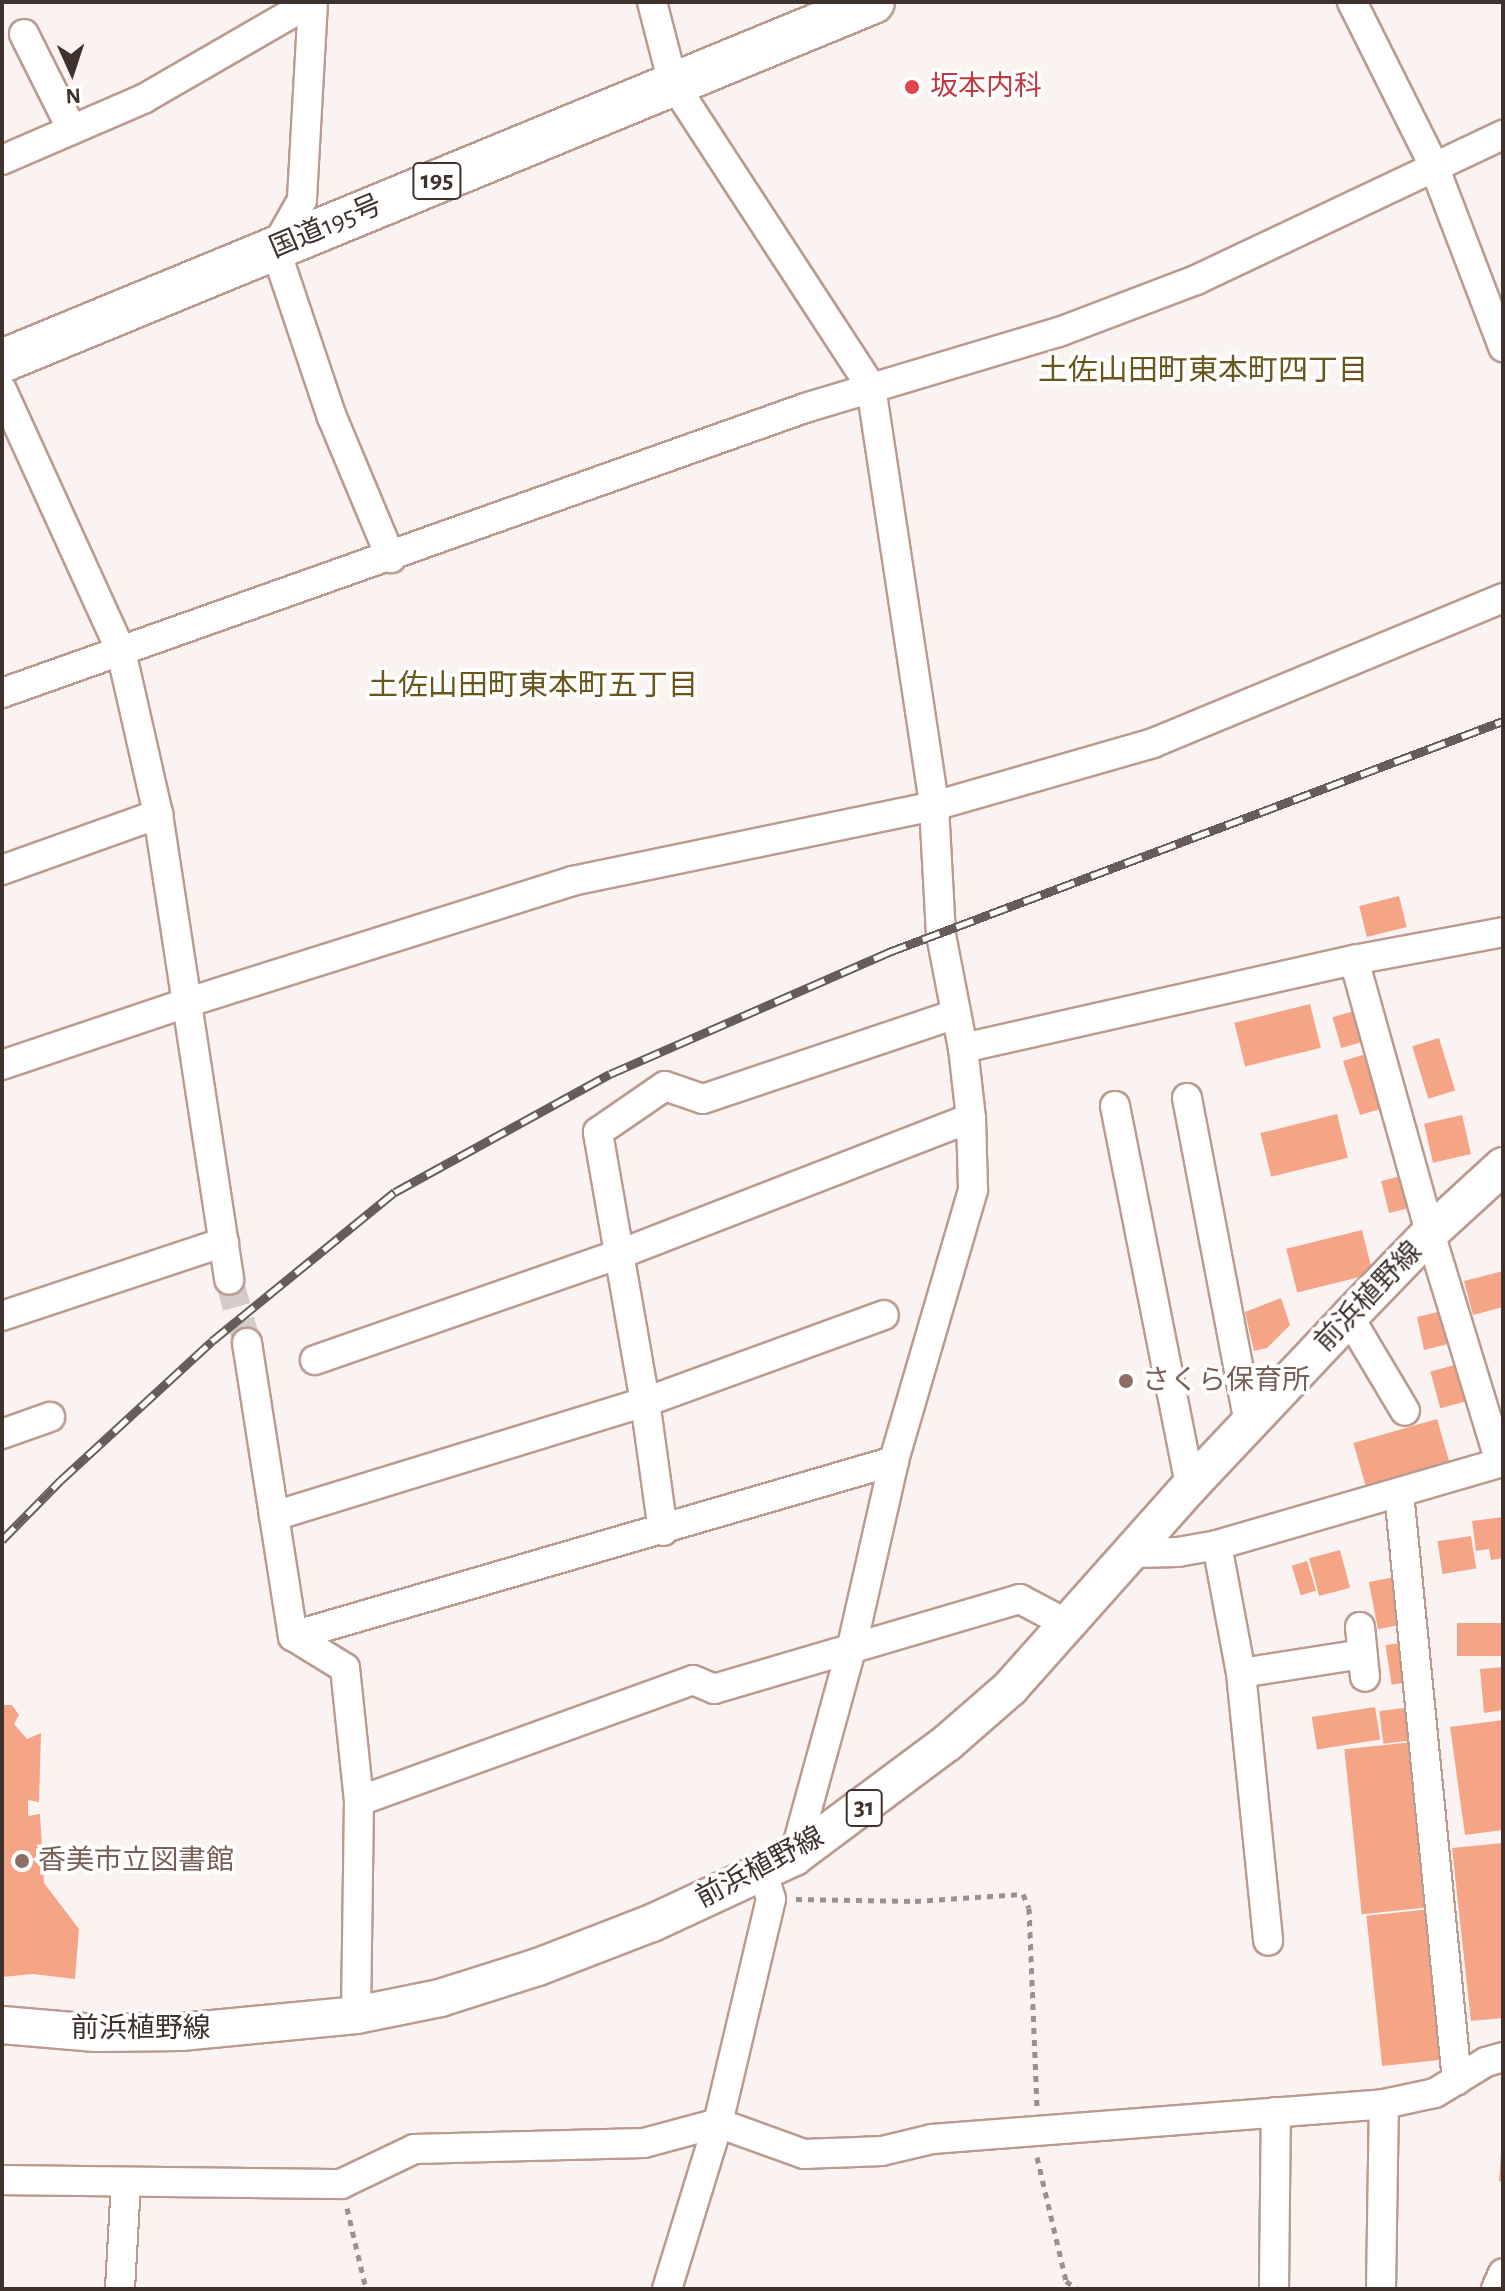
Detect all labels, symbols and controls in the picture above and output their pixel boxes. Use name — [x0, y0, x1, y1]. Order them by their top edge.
north arrow — [32, 32, 112, 112]
place label: 坂本内科 — [930, 70, 1042, 104]
marker: 坂本内科 — [901, 76, 923, 98]
text: N — [65, 85, 81, 107]
road number: 195 — [411, 159, 463, 203]
street label: 国道195号 — [265, 188, 387, 266]
district label: 土佐山田町東本町四丁目 — [1038, 353, 1368, 389]
district label: 土佐山田町東本町五丁目 — [368, 668, 698, 704]
street label: 前浜植野線 — [1308, 1235, 1430, 1359]
place label: さくら保育所 — [1142, 1364, 1310, 1398]
marker: さくら保育所 — [1117, 1372, 1135, 1390]
road number: 31 — [844, 1786, 884, 1830]
street label: 前浜植野線 — [690, 1820, 830, 1916]
place label: 香美市立図書館 — [38, 1844, 234, 1878]
marker: 香美市立図書館 — [13, 1852, 31, 1870]
street label: 前浜植野線 — [71, 2012, 211, 2046]

